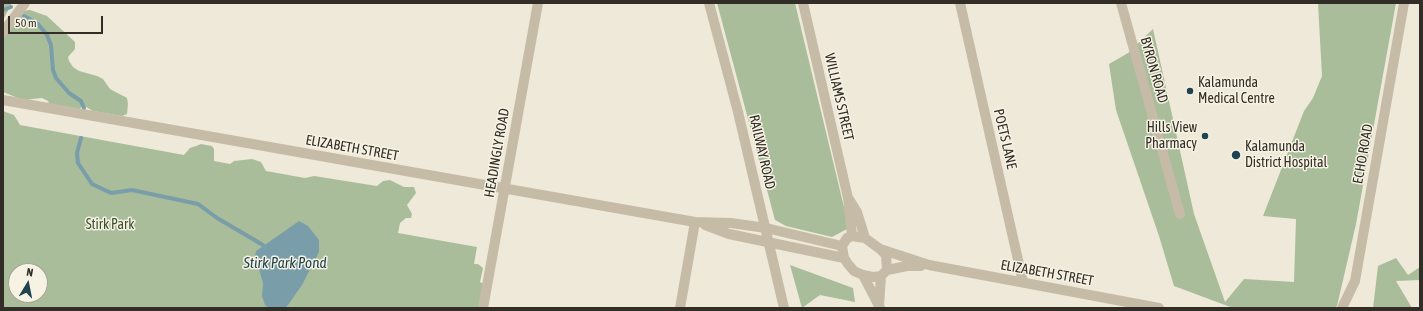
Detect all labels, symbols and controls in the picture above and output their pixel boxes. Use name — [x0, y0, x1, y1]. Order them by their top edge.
scale bar — [10, 8, 105, 34]
text: 50 m — [15, 16, 37, 30]
street label: BYRON ROAD — [1137, 35, 1171, 105]
street label: WILLIAMS STREET — [821, 52, 857, 142]
place label: Kalamunda Medical Centre — [1198, 75, 1275, 108]
marker: Kalamunda Medical Centre — [1185, 86, 1195, 96]
street label: HEADINGLY ROAD — [481, 107, 513, 199]
street label: POETS LANE — [990, 107, 1020, 171]
street label: RAILWAY ROAD — [745, 113, 779, 191]
place label: Hills View Pharmacy — [1145, 120, 1197, 152]
street label: ECHO ROAD — [1349, 123, 1377, 185]
marker: Hills View Pharmacy — [1200, 131, 1210, 141]
street label: ELIZABETH STREET — [304, 132, 400, 164]
place label: Kalamunda District Hospital — [1245, 139, 1327, 172]
marker: Kalamunda District Hospital — [1230, 149, 1242, 161]
park label: Stirk Park — [86, 217, 134, 233]
water label: Stirk Park Pond — [243, 254, 327, 272]
street label: ELIZABETH STREET — [999, 257, 1095, 289]
north arrow — [8, 263, 48, 303]
text: N — [26, 266, 34, 279]

